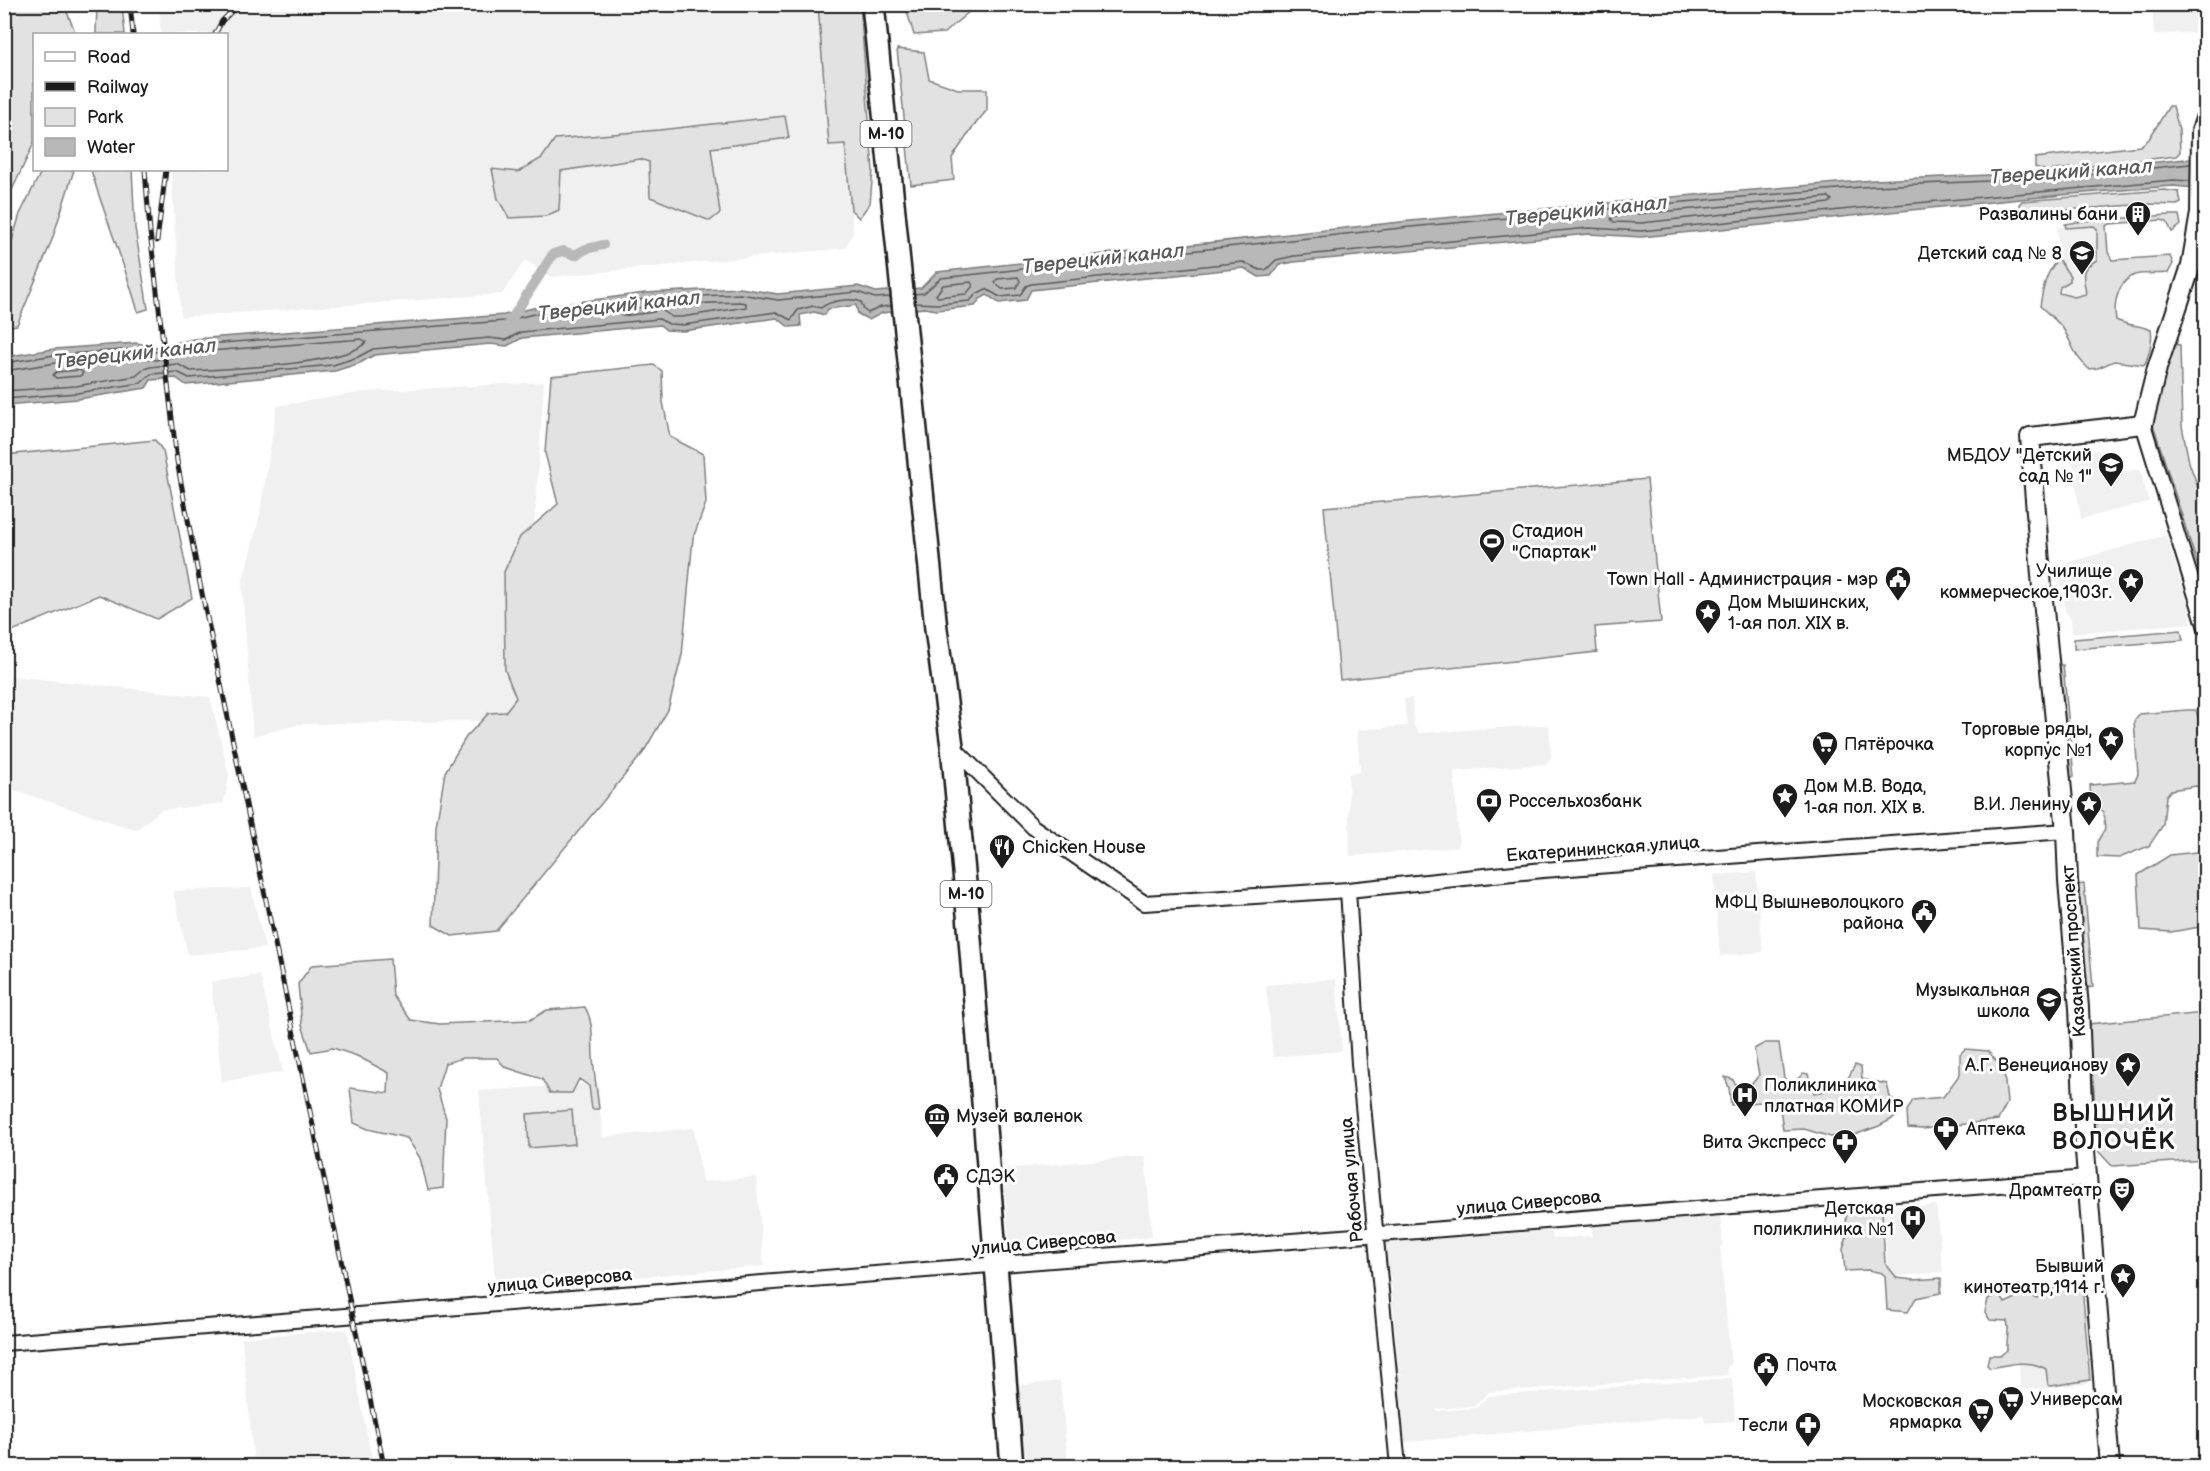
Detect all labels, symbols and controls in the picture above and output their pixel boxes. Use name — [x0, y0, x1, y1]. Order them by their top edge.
legend — [33, 33, 228, 171]
text: Road — [87, 47, 131, 68]
text: Railway — [87, 77, 149, 98]
text: Park — [87, 107, 123, 128]
road number: М-10 — [860, 121, 912, 147]
text: Water — [87, 137, 135, 158]
water label: Тверецкий канал — [1989, 154, 2154, 190]
water label: Тверецкий канал — [1504, 190, 1669, 231]
building icon: Развалины бани — [2123, 199, 2153, 237]
place label: Развалины бани — [1978, 204, 2118, 225]
water label: Тверецкий канал — [1021, 238, 1186, 279]
school or university icon: Детский сад № 8 — [2067, 238, 2097, 276]
place label: Детский сад № 8 — [1918, 243, 2062, 264]
water label: Тверецкий канал — [537, 285, 702, 326]
water label: Тверецкий канал — [53, 333, 218, 374]
place label: МБДОУ "Детский сад № 1" — [1947, 445, 2092, 487]
school or university icon: МБДОУ "Детский сад № 1" — [2096, 450, 2126, 488]
place label: Стадион "Спартак" — [1512, 521, 1597, 563]
sports icon: Стадион "Спартак" — [1477, 526, 1507, 564]
place label: Училище коммерческое,1903г. — [1940, 561, 2112, 603]
public building icon: Town Hall - Администрация - мэр — [1883, 564, 1913, 602]
place icon: Училище коммерческое,1903г. — [2116, 566, 2146, 604]
place label: Town Hall - Администрация - мэр — [1607, 569, 1878, 590]
place label: Дом Мышинских, 1-ая пол. XIX в. — [1728, 592, 1869, 634]
place icon: Дом Мышинских, 1-ая пол. XIX в. — [1693, 597, 1723, 635]
place label: Торговые ряды, корпус №1 — [1961, 719, 2092, 761]
place icon: Торговые ряды, корпус №1 — [2096, 724, 2126, 762]
supermarket icon: Пятёрочка — [1810, 729, 1840, 767]
place label: Пятёрочка — [1844, 734, 1935, 755]
place label: Дом М.В. Вода, 1-ая пол. XIX в. — [1804, 776, 1926, 818]
place icon: Дом М.В. Вода, 1-ая пол. XIX в. — [1770, 781, 1800, 819]
bank icon: Россельхозбанк — [1474, 786, 1504, 824]
place icon: В.И. Ленину — [2074, 789, 2104, 827]
place label: Россельхозбанк — [1508, 791, 1642, 812]
place label: В.И. Ленину — [1973, 794, 2071, 815]
restaurant icon: Chicken House — [987, 832, 1017, 870]
street label: Екатерининская улица — [1505, 832, 1701, 866]
place label: Chicken House — [1022, 837, 1146, 858]
street label: Казанский проспект — [2057, 864, 2090, 1038]
road number: М-10 — [940, 881, 992, 907]
place label: МФЦ Вышневолоцкого района — [1714, 892, 1904, 934]
public building icon: МФЦ Вышневолоцкого района — [1909, 897, 1939, 935]
place label: Музыкальная школа — [1915, 980, 2030, 1022]
school or university icon: Музыкальная школа — [2034, 985, 2064, 1023]
place icon: А.Г. Венецианову — [2113, 1050, 2143, 1088]
place label: А.Г. Венецианову — [1964, 1055, 2109, 1076]
place label: Поликлиника платная КОМИР — [1764, 1075, 1904, 1117]
hospital icon: Поликлиника платная КОМИР — [1730, 1080, 1760, 1118]
district label: ВЫШНИЙ ВОЛОЧЁК — [2052, 1097, 2176, 1156]
museum icon: Музей валенок — [922, 1101, 952, 1139]
place label: Музей валенок — [956, 1106, 1083, 1127]
pharmacy icon: Аптека — [1931, 1114, 1961, 1152]
street label: Рабочая улица — [1336, 1116, 1368, 1244]
place label: Аптека — [1965, 1119, 2026, 1140]
pharmacy icon: Вита Экспресс — [1830, 1127, 1860, 1165]
place label: Вита Экспресс — [1702, 1132, 1826, 1153]
public building icon: СДЭК — [931, 1161, 961, 1199]
place label: СДЭК — [966, 1166, 1015, 1187]
theatre icon: Драмтеатр — [2107, 1175, 2137, 1213]
place label: Драмтеатр — [2009, 1180, 2102, 1201]
street label: улица Сиверсова — [1456, 1186, 1602, 1220]
place label: Детская поликлиника №1 — [1753, 1198, 1894, 1240]
hospital icon: Детская поликлиника №1 — [1898, 1203, 1928, 1241]
street label: улица Сиверсова — [971, 1226, 1117, 1260]
place label: Бывший кинотеатр,1914 г. — [1964, 1256, 2104, 1298]
place icon: Бывший кинотеатр,1914 г. — [2108, 1261, 2138, 1299]
street label: улица Сиверсова — [487, 1264, 633, 1298]
public building icon: Почта — [1751, 1350, 1781, 1388]
place label: Почта — [1786, 1355, 1837, 1376]
supermarket icon: Универсам — [1996, 1384, 2026, 1422]
place label: Универсам — [2030, 1389, 2123, 1410]
place label: Московская ярмарка — [1862, 1391, 1962, 1433]
supermarket icon: Московская ярмарка — [1966, 1396, 1996, 1434]
pharmacy icon: Тесли — [1793, 1410, 1823, 1448]
place label: Тесли — [1738, 1415, 1788, 1436]

